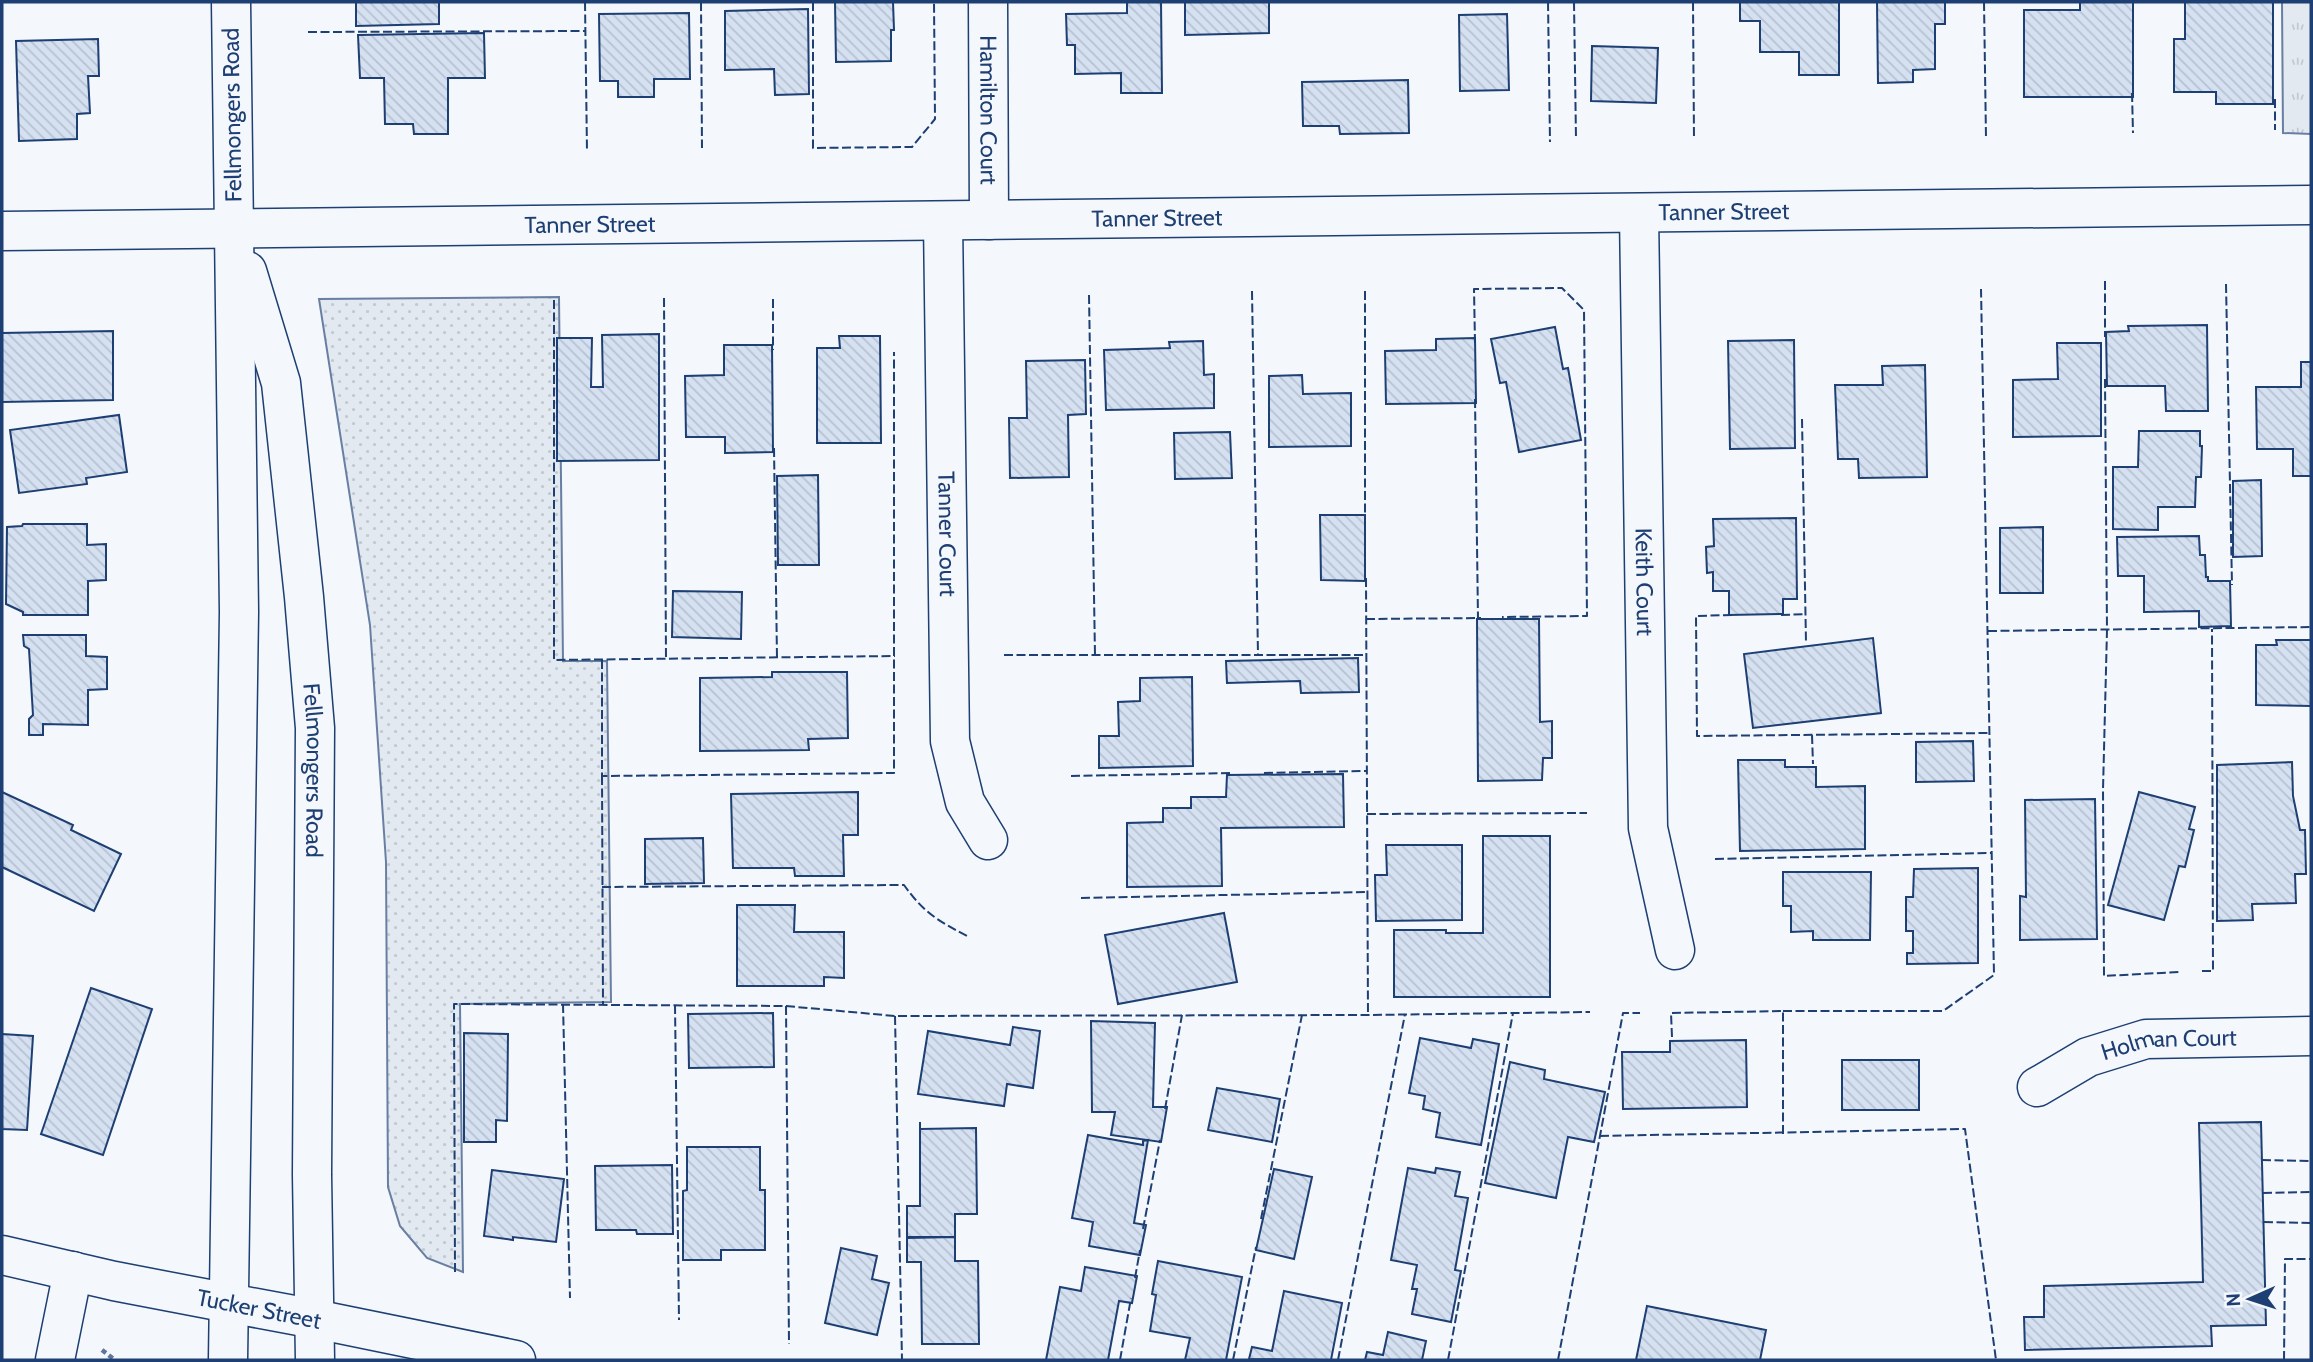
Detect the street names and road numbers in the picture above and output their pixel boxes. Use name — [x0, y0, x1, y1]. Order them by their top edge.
street label: Fellmongers Road — [216, 28, 248, 202]
street label: Hamilton Court — [974, 35, 1003, 185]
street label: Tanner Street — [1658, 197, 1790, 226]
street label: Tanner Street — [1091, 203, 1223, 233]
street label: Tanner Street — [524, 210, 656, 239]
street label: Tanner Court — [932, 471, 962, 597]
street label: Keith Court — [1630, 528, 1659, 636]
street label: Fellmongers Road — [297, 682, 330, 858]
street label: Holman Court — [2098, 1023, 2237, 1066]
street label: Tucker Street — [195, 1283, 324, 1335]

